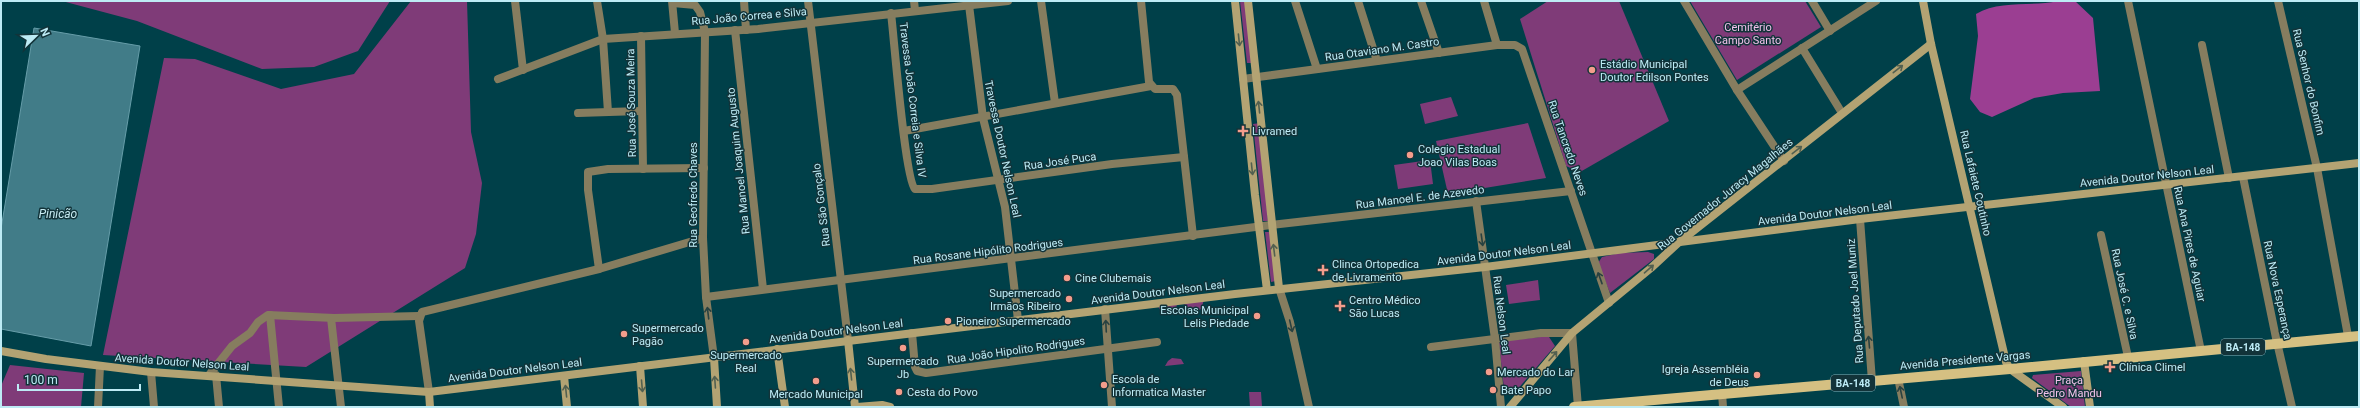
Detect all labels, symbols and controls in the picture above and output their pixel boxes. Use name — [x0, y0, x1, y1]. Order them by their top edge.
street label: Rua João Correa e Silva — [691, 5, 807, 28]
north arrow — [16, 16, 56, 56]
park label: Cemitério Campo Santo — [1715, 21, 1781, 47]
street label: Travessa João Correia e Silva IV — [897, 22, 928, 179]
text: N — [37, 26, 52, 39]
street label: Rua Senhor do Bonfim — [2290, 28, 2327, 137]
one-way arrow — [1236, 33, 1243, 46]
street label: Rua Otaviano M. Castro — [1324, 35, 1440, 64]
street label: Rua José Souza Meira — [624, 48, 639, 157]
place label: Estádio Municipal Doutor Edilson Pontes — [1600, 58, 1709, 84]
marker: Estádio Municipal Doutor Edilson Pontes — [1587, 65, 1597, 75]
one-way arrow — [1893, 65, 1904, 73]
street label: Travessa Doutor Nelson Leal — [982, 79, 1023, 219]
street label: Rua Manoel Joaquim Augusto — [724, 87, 753, 235]
street label: Rua Tancredo Neves — [1545, 99, 1590, 198]
one-way arrow — [1255, 101, 1262, 114]
marker: Livramed — [1237, 125, 1249, 137]
place label: Livramed — [1252, 125, 1297, 138]
street label: Rua Lafaiete Coutinho — [1957, 129, 1994, 237]
street label: Rua Governador Juracy Magalhães — [1655, 136, 1796, 253]
street label: Rua Geofredo Chaves — [687, 142, 700, 248]
place label: Colegio Estadual Joao Vilas Boas — [1418, 143, 1500, 169]
one-way arrow — [1792, 146, 1803, 155]
street label: Rua José Puca — [1023, 150, 1097, 173]
marker: Colegio Estadual Joao Vilas Boas — [1405, 150, 1415, 160]
one-way arrow — [1249, 162, 1256, 175]
street label: Rua São Gonçalo — [810, 163, 833, 247]
street label: Avenida Doutor Nelson Leal — [2079, 163, 2215, 190]
street label: Rua Manoel E. de Azevedo — [1355, 183, 1485, 212]
street label: Rua Ana Pires de Aguiar — [2171, 185, 2208, 303]
street label: Avenida Doutor Nelson Leal — [1757, 199, 1893, 228]
water label: Pinicão — [39, 207, 78, 221]
one-way arrow — [1478, 233, 1486, 246]
street label: Rua Rosane Hipólito Rodrigues — [912, 236, 1064, 267]
street label: Rua Deputado Joel Muniz — [1845, 238, 1866, 364]
street label: Avenida Doutor Nelson Leal — [1436, 239, 1572, 268]
street label: Rua Nova Esperança — [2261, 239, 2294, 341]
one-way arrow — [1270, 244, 1278, 257]
street label: Rua José C. e Silva — [2109, 247, 2140, 341]
place label: Clinca Ortopedica de Livramento — [1332, 258, 1419, 284]
marker: Clinca Ortopedica de Livramento — [1317, 264, 1329, 276]
one-way arrow — [1644, 265, 1655, 274]
place label: Cine Clubemais — [1075, 272, 1152, 285]
marker: Cine Clubemais — [1062, 273, 1072, 283]
one-way arrow — [1595, 273, 1603, 285]
street label: Rua Nelson Leal — [1490, 275, 1513, 355]
street label: Avenida Doutor Nelson Leal — [1090, 278, 1226, 307]
place label: Supermercado Irmãos Ribeiro — [989, 287, 1061, 313]
marker: Supermercado Irmãos Ribeiro — [1064, 294, 1074, 304]
place label: Centro Médico São Lucas — [1349, 294, 1421, 320]
marker: Centro Médico São Lucas — [1334, 300, 1346, 312]
place label: Escolas Municipal Lelis Piedade — [1160, 304, 1249, 330]
one-way arrow — [705, 307, 712, 320]
marker: Escolas Municipal Lelis Piedade — [1252, 311, 1262, 321]
place label: Pioneiro Supermercado — [956, 315, 1071, 328]
marker: Pioneiro Supermercado — [943, 316, 953, 326]
street label: Avenida Doutor Nelson Leal — [768, 317, 904, 346]
one-way arrow — [1287, 319, 1295, 332]
one-way arrow — [1103, 320, 1110, 333]
place label: Supermercado Pagão — [632, 322, 704, 348]
marker: Supermercado Pagão — [619, 329, 629, 339]
street label: Rua João Hipolito Rodrigues — [946, 334, 1086, 367]
one-way arrow — [1866, 336, 1873, 349]
marker: Supermercado Real — [741, 337, 751, 347]
road number: BA-148 — [2221, 339, 2265, 355]
marker: Supermercado Jb — [898, 343, 908, 353]
street label: Avenida Presidente Vargas — [1899, 348, 2031, 373]
place label: Supermercado Real — [710, 349, 782, 375]
one-way arrow — [1548, 350, 1557, 361]
street label: Avenida Doutor Nelson Leal — [114, 351, 250, 374]
place label: Supermercado Jb — [867, 355, 939, 381]
street label: Avenida Doutor Nelson Leal — [447, 356, 583, 385]
marker: Clínica Climel — [2104, 361, 2116, 373]
place label: Clínica Climel — [2119, 361, 2185, 374]
place label: Igreja Assembléia de Deus — [1662, 363, 1749, 389]
scale bar — [18, 366, 140, 392]
place label: Mercado do Lar — [1497, 366, 1574, 379]
marker: Mercado do Lar — [1484, 367, 1494, 377]
one-way arrow — [847, 368, 855, 381]
marker: Igreja Assembléia de Deus — [1752, 370, 1762, 380]
text: 100 m — [24, 373, 58, 387]
place label: Escola de Informatica Master — [1112, 373, 1206, 399]
park label: Praça Pedro Mandu — [2036, 374, 2102, 400]
road number: BA-148 — [1831, 375, 1875, 391]
one-way arrow — [711, 376, 718, 389]
marker: Mercado Municipal — [811, 376, 821, 386]
one-way arrow — [638, 379, 645, 392]
marker: Escola de Informatica Master — [1099, 380, 1109, 390]
place label: Bate Papo — [1501, 384, 1551, 397]
one-way arrow — [562, 385, 570, 398]
marker: Bate Papo — [1488, 385, 1498, 395]
place label: Cesta do Povo — [907, 386, 978, 399]
one-way arrow — [1897, 386, 1905, 399]
marker: Cesta do Povo — [894, 387, 904, 397]
place label: Mercado Municipal — [769, 388, 863, 401]

